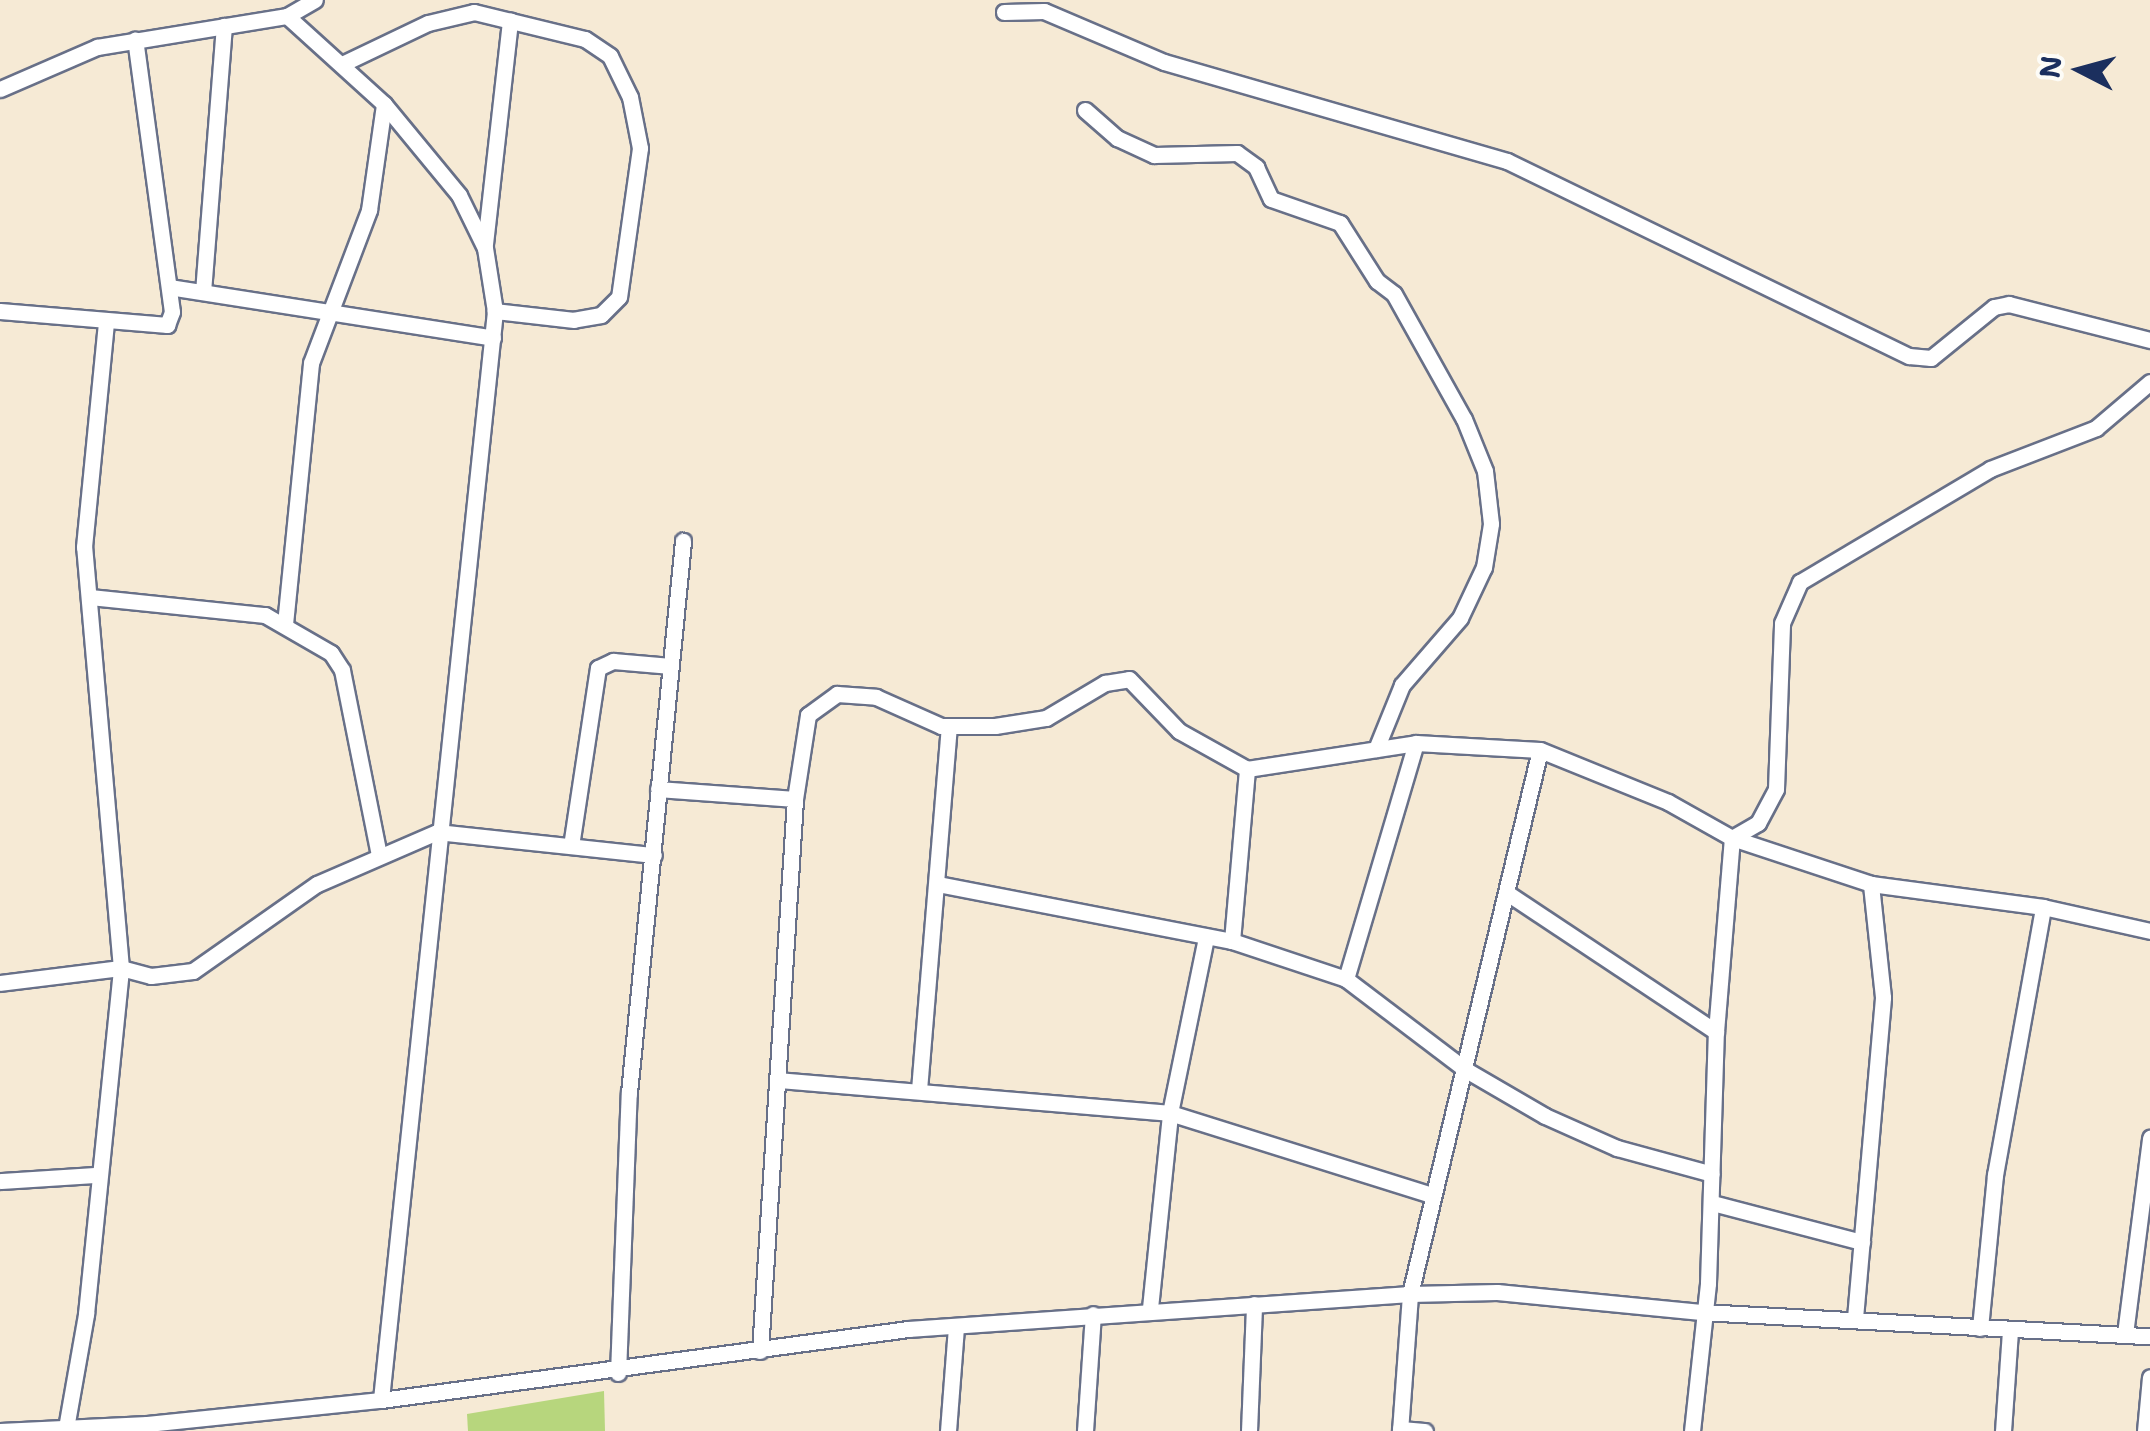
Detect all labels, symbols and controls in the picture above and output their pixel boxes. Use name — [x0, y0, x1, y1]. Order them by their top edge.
north arrow — [2030, 20, 2130, 120]
text: N — [2030, 54, 2070, 80]

